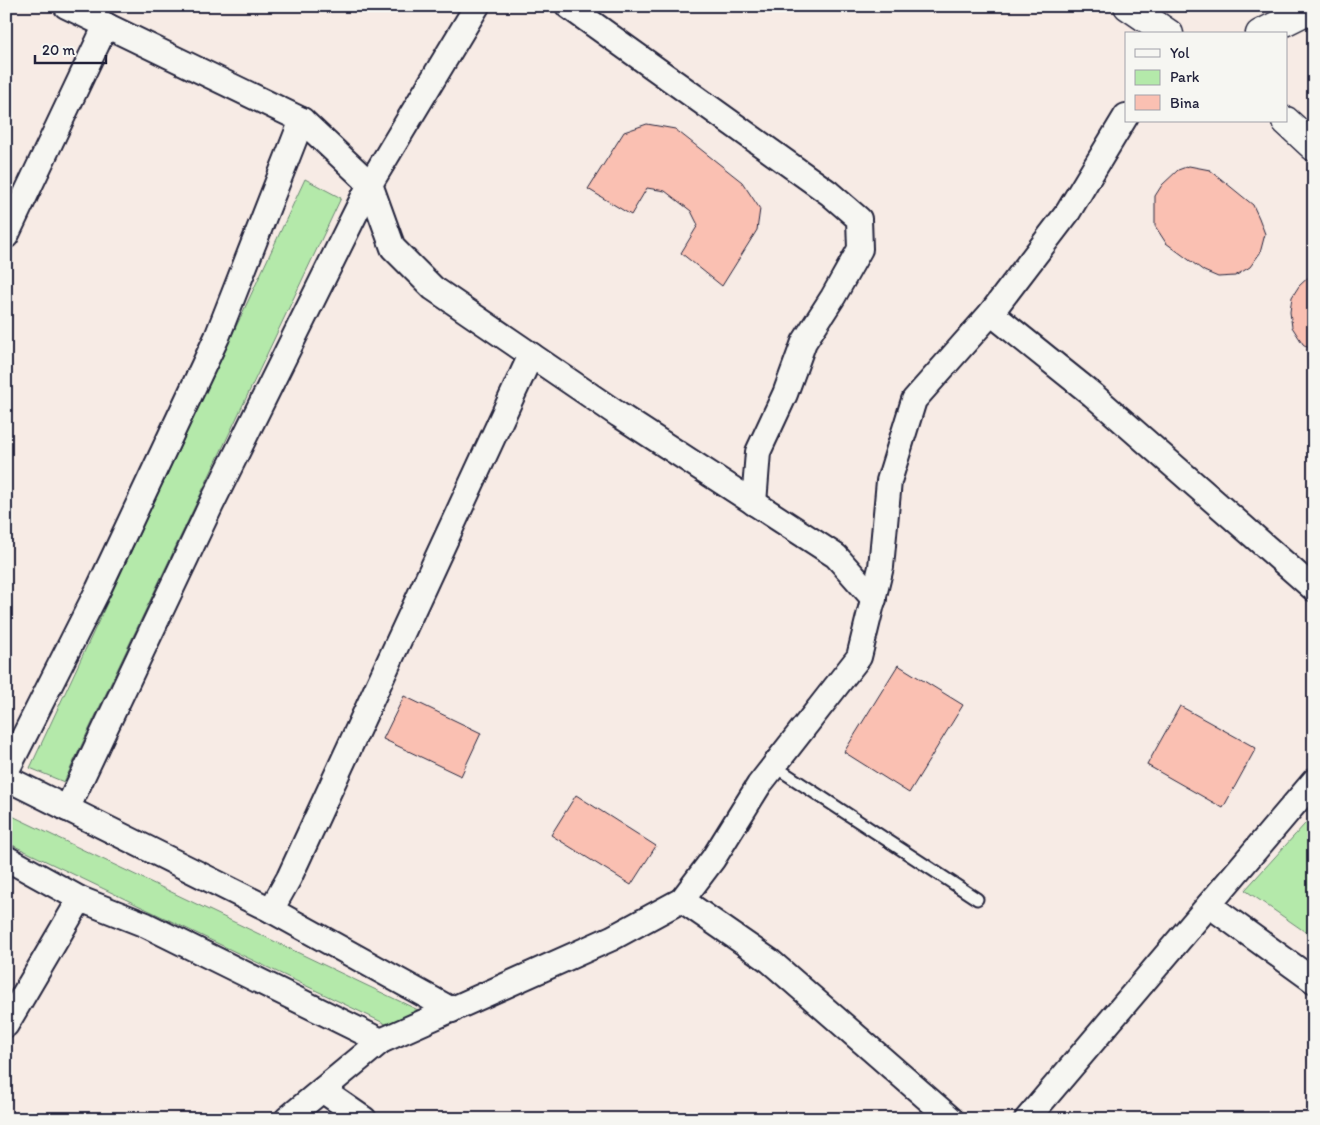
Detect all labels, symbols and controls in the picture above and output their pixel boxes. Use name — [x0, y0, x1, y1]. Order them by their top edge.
scale bar — [35, 32, 106, 64]
legend — [1125, 32, 1288, 122]
text: 20 m — [42, 41, 76, 59]
text: Yol — [1170, 44, 1190, 62]
text: Park — [1170, 68, 1200, 86]
text: Bina — [1170, 94, 1200, 112]

